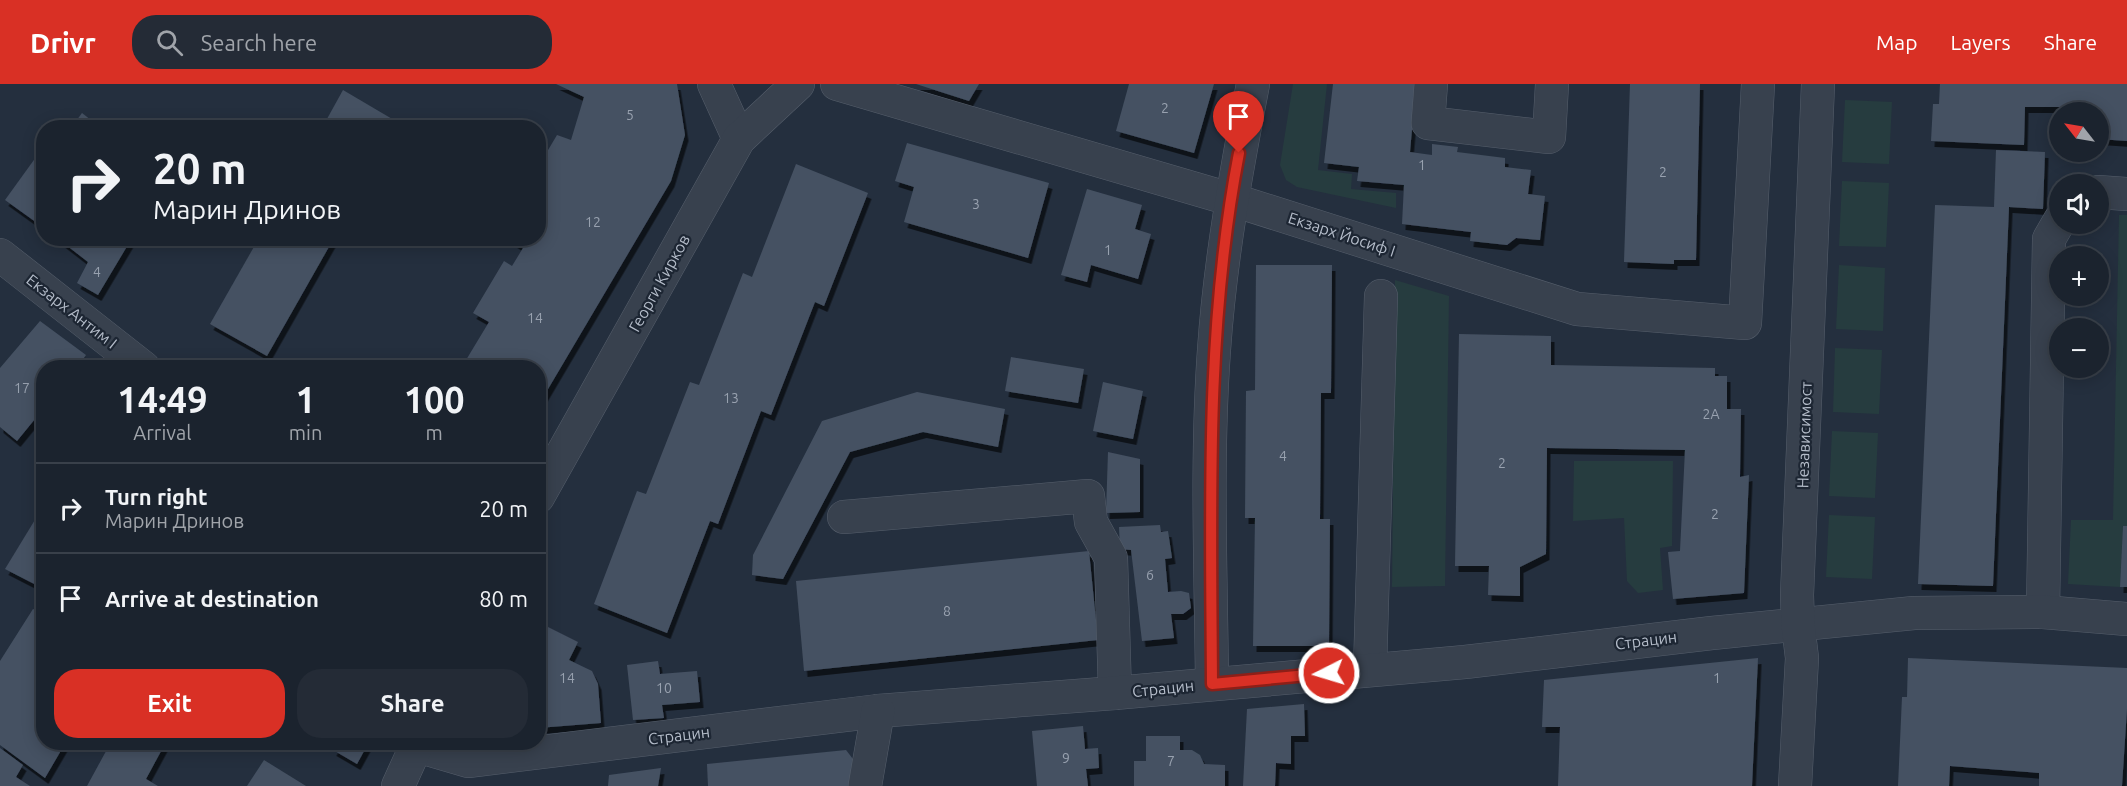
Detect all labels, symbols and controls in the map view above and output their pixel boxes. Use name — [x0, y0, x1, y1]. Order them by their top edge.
search box — [132, 15, 552, 69]
icon: search — [153, 26, 186, 59]
text: Drivr — [30, 27, 96, 58]
text: Search here — [201, 30, 317, 55]
text: Map — [1876, 30, 1917, 54]
text: Layers — [1950, 30, 2011, 54]
text: Share — [2044, 30, 2097, 54]
pin — [1213, 91, 1264, 153]
house number: 2 — [1161, 100, 1169, 116]
icon: arrive — [1222, 100, 1255, 133]
north arrow — [2049, 102, 2109, 162]
map controls — [2049, 102, 2109, 378]
house number: 5 — [626, 107, 634, 123]
icon: right — [54, 144, 132, 222]
text: 20 m — [153, 145, 247, 192]
house number: 1 — [1418, 157, 1426, 173]
house number: 2 — [1659, 164, 1667, 180]
button: sound — [2049, 174, 2109, 234]
text: Марин Дринов — [153, 194, 341, 224]
house number: 3 — [972, 196, 980, 212]
street label: Екзарх Йосиф I — [1286, 207, 1398, 260]
house number: 12 — [585, 214, 601, 230]
street label: Георги Кирков — [625, 231, 693, 335]
house number: 1 — [1104, 242, 1112, 258]
button: + — [2049, 246, 2109, 306]
house number: 4 — [93, 264, 101, 280]
street label: Екзарх Антим I — [23, 270, 121, 352]
house number: 14 — [527, 310, 543, 326]
button: − — [2049, 318, 2109, 378]
text: 14:49 — [117, 379, 207, 420]
text: 1 — [295, 379, 316, 420]
text: 100 — [404, 379, 465, 420]
house number: 17 — [14, 380, 30, 396]
street label: Независимост — [1793, 381, 1815, 489]
house number: 13 — [723, 390, 739, 406]
house number: 2А — [1703, 406, 1720, 422]
text: Arrival — [133, 421, 192, 444]
text: min — [289, 421, 322, 444]
text: m — [426, 421, 443, 444]
house number: 4 — [1279, 448, 1287, 464]
house number: 2 — [1498, 455, 1506, 471]
text: Turn right — [105, 484, 207, 509]
icon: right — [54, 492, 87, 525]
text: 20 m — [479, 496, 528, 521]
house number: 2 — [1711, 506, 1719, 522]
text: Марин Дринов — [105, 509, 244, 532]
house number: 6 — [1146, 567, 1154, 583]
icon: arrive — [54, 582, 87, 615]
text: Arrive at destination — [105, 586, 319, 611]
text: 80 m — [479, 586, 528, 611]
house number: 8 — [943, 603, 951, 619]
street label: Страцин — [1614, 627, 1678, 653]
position arrow — [1297, 641, 1361, 705]
button: Exit — [54, 669, 285, 738]
button: Share — [297, 669, 528, 738]
house number: 14 — [559, 670, 575, 686]
house number: 1 — [1713, 670, 1721, 686]
street label: Страцин — [1131, 676, 1195, 700]
house number: 10 — [656, 680, 672, 696]
street label: Страцин — [647, 722, 711, 748]
house number: 9 — [1062, 750, 1070, 766]
house number: 7 — [1167, 753, 1175, 769]

